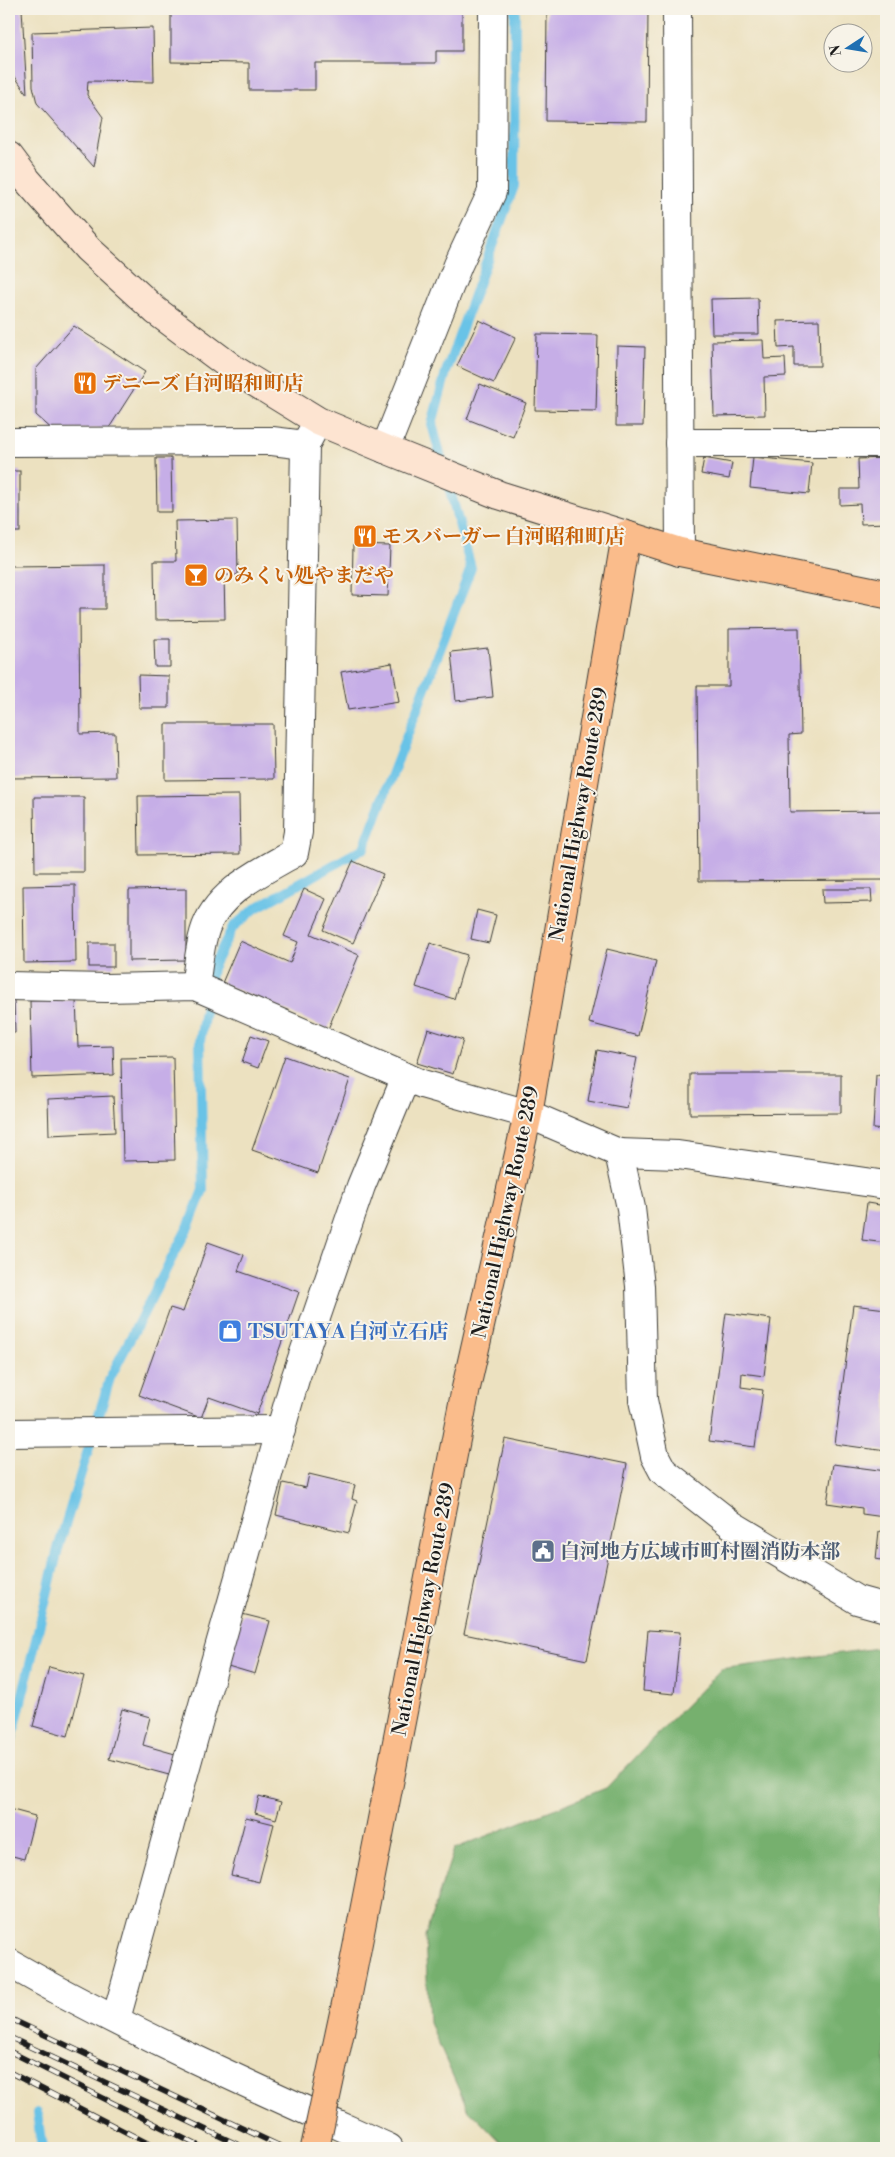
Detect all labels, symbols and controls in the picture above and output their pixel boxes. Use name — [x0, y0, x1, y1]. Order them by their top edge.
north arrow — [822, 22, 872, 72]
text: N — [826, 43, 846, 58]
restaurant icon: デニーズ 白河昭和町店 — [72, 370, 98, 396]
place label: デニーズ 白河昭和町店 — [102, 372, 303, 397]
restaurant icon: モスバーガー 白河昭和町店 — [352, 523, 378, 549]
place label: モスバーガー 白河昭和町店 — [382, 525, 625, 550]
bar icon: のみくい処やまだや — [183, 562, 209, 588]
place label: のみくい処やまだや — [214, 564, 394, 589]
street label: National Highway Route 289 — [545, 685, 614, 943]
street label: National Highway Route 289 — [467, 1084, 545, 1341]
shop icon: TSUTAYA 白河立石店 — [217, 1318, 243, 1344]
place label: TSUTAYA 白河立石店 — [248, 1320, 449, 1345]
street label: National Highway Route 289 — [388, 1481, 461, 1738]
public building icon: 白河地方広域市町村圏消防本部 — [530, 1538, 556, 1564]
place label: 白河地方広域市町村圏消防本部 — [560, 1540, 840, 1565]

